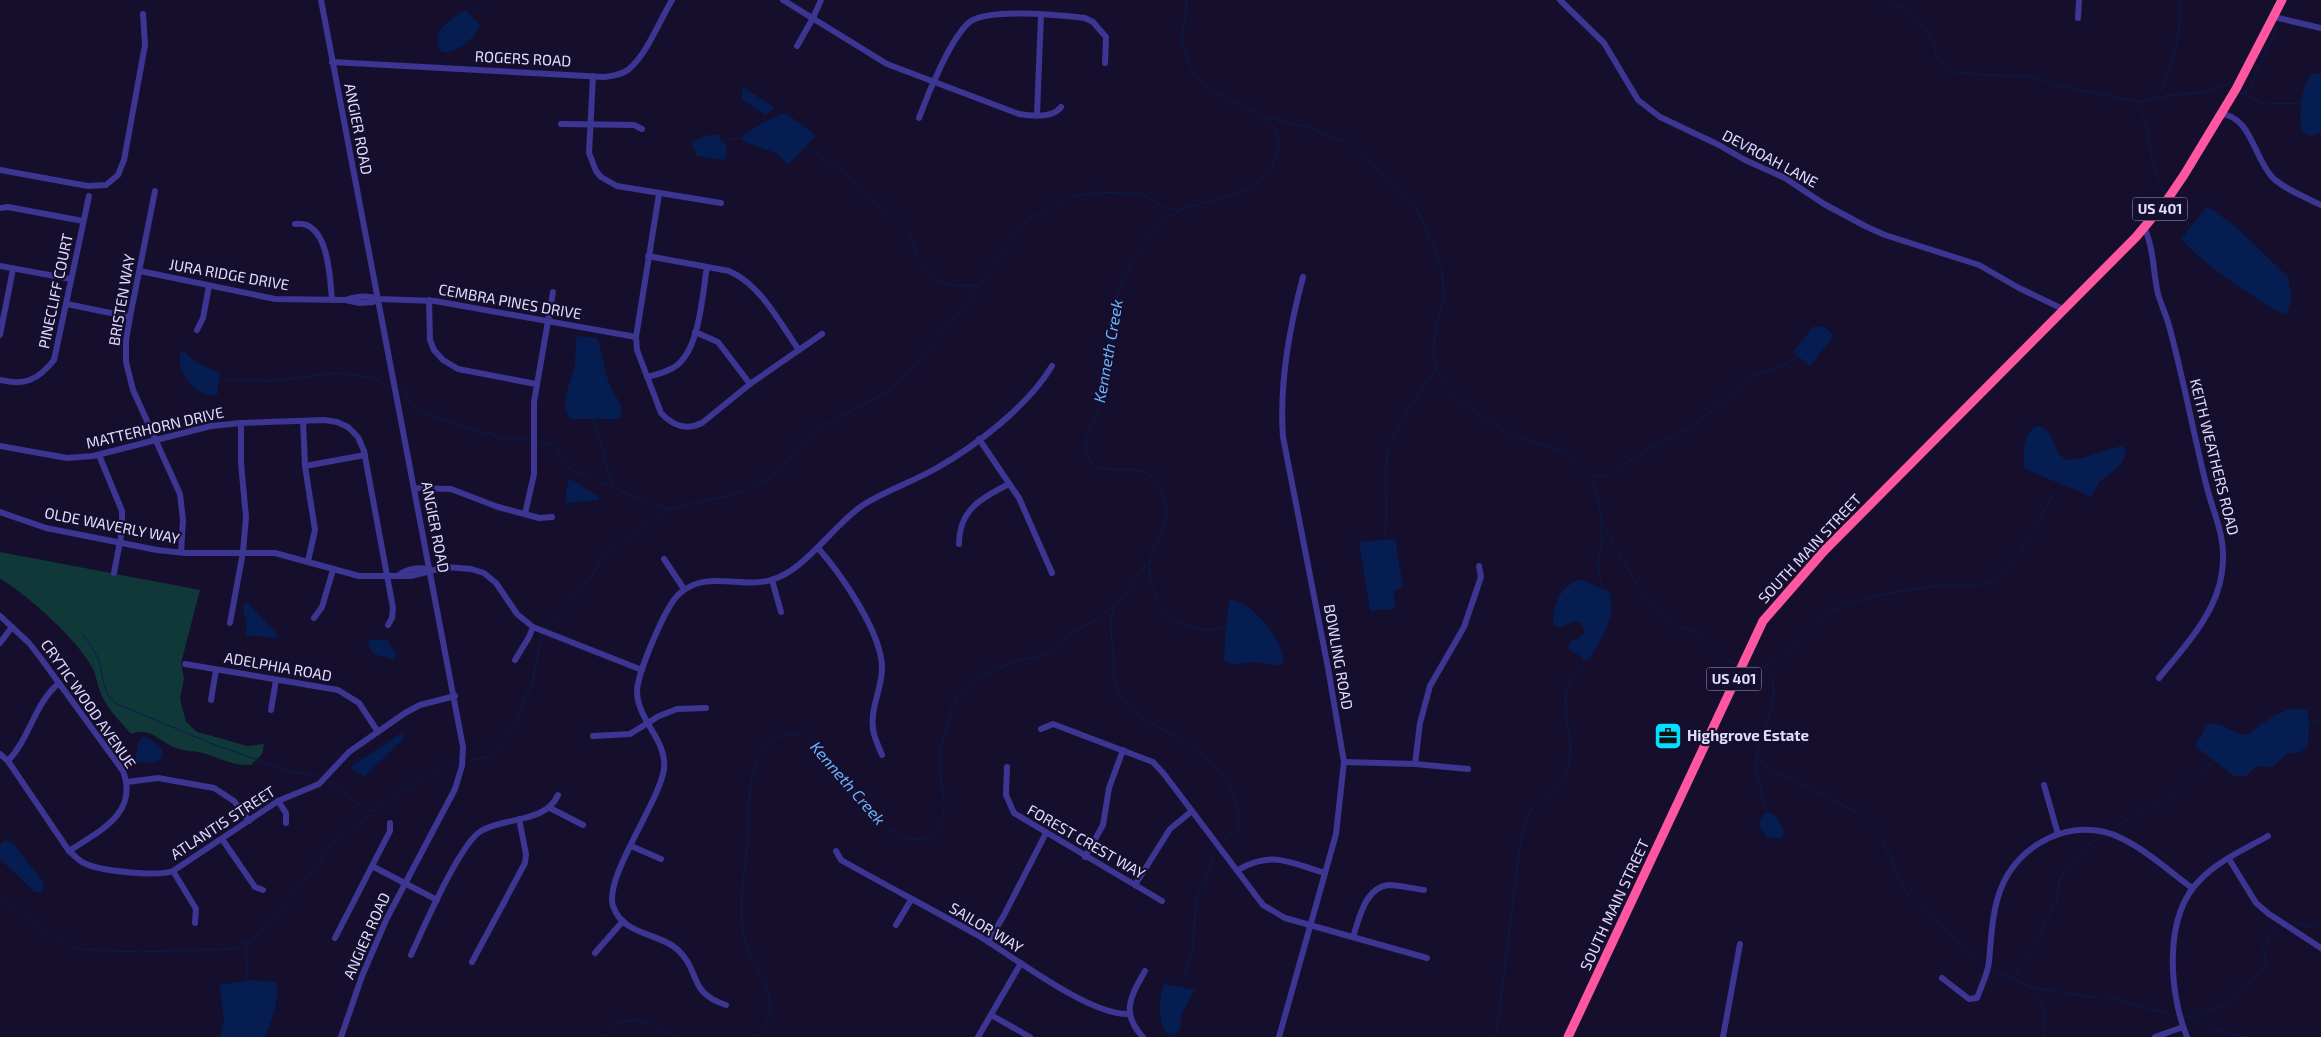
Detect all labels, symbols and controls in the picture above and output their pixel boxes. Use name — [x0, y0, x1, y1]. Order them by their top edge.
street label: ROGERS ROAD — [474, 46, 572, 70]
street label: ANGIER ROAD — [341, 82, 377, 176]
street label: DEVROAH LANE — [1720, 125, 1821, 191]
road number: US 401 — [2132, 198, 2188, 220]
street label: PINECLIFF COURT — [34, 231, 76, 350]
street label: BRISTEN WAY — [104, 252, 138, 347]
street label: JURA RIDGE DRIVE — [168, 255, 291, 293]
street label: CEMBRA PINES DRIVE — [437, 280, 583, 322]
water label: Kenneth Creek — [1089, 298, 1126, 404]
street label: KEITH WEATHERS ROAD — [2187, 377, 2243, 537]
street label: MATTERHORN DRIVE — [84, 402, 225, 452]
street label: ANGIER ROAD — [418, 480, 454, 574]
street label: SOUTH MAIN STREET — [1754, 490, 1865, 607]
street label: OLDE WAVERLY WAY — [43, 503, 182, 547]
street label: BOWLING ROAD — [1321, 603, 1357, 711]
street label: CRYTIC WOOD AVENUE — [38, 636, 140, 771]
street label: ADELPHIA ROAD — [223, 648, 333, 684]
road number: US 401 — [1706, 668, 1762, 691]
office icon: Highgrove Estate — [1653, 721, 1683, 751]
place label: Highgrove Estate — [1687, 726, 1809, 744]
water label: Kenneth Creek — [807, 737, 890, 828]
street label: ATLANTIS STREET — [167, 781, 278, 863]
street label: FOREST CREST WAY — [1024, 800, 1149, 882]
street label: SOUTH MAIN STREET — [1576, 836, 1653, 973]
street label: ANGIER ROAD — [339, 890, 393, 982]
street label: SAILOR WAY — [947, 898, 1027, 956]

